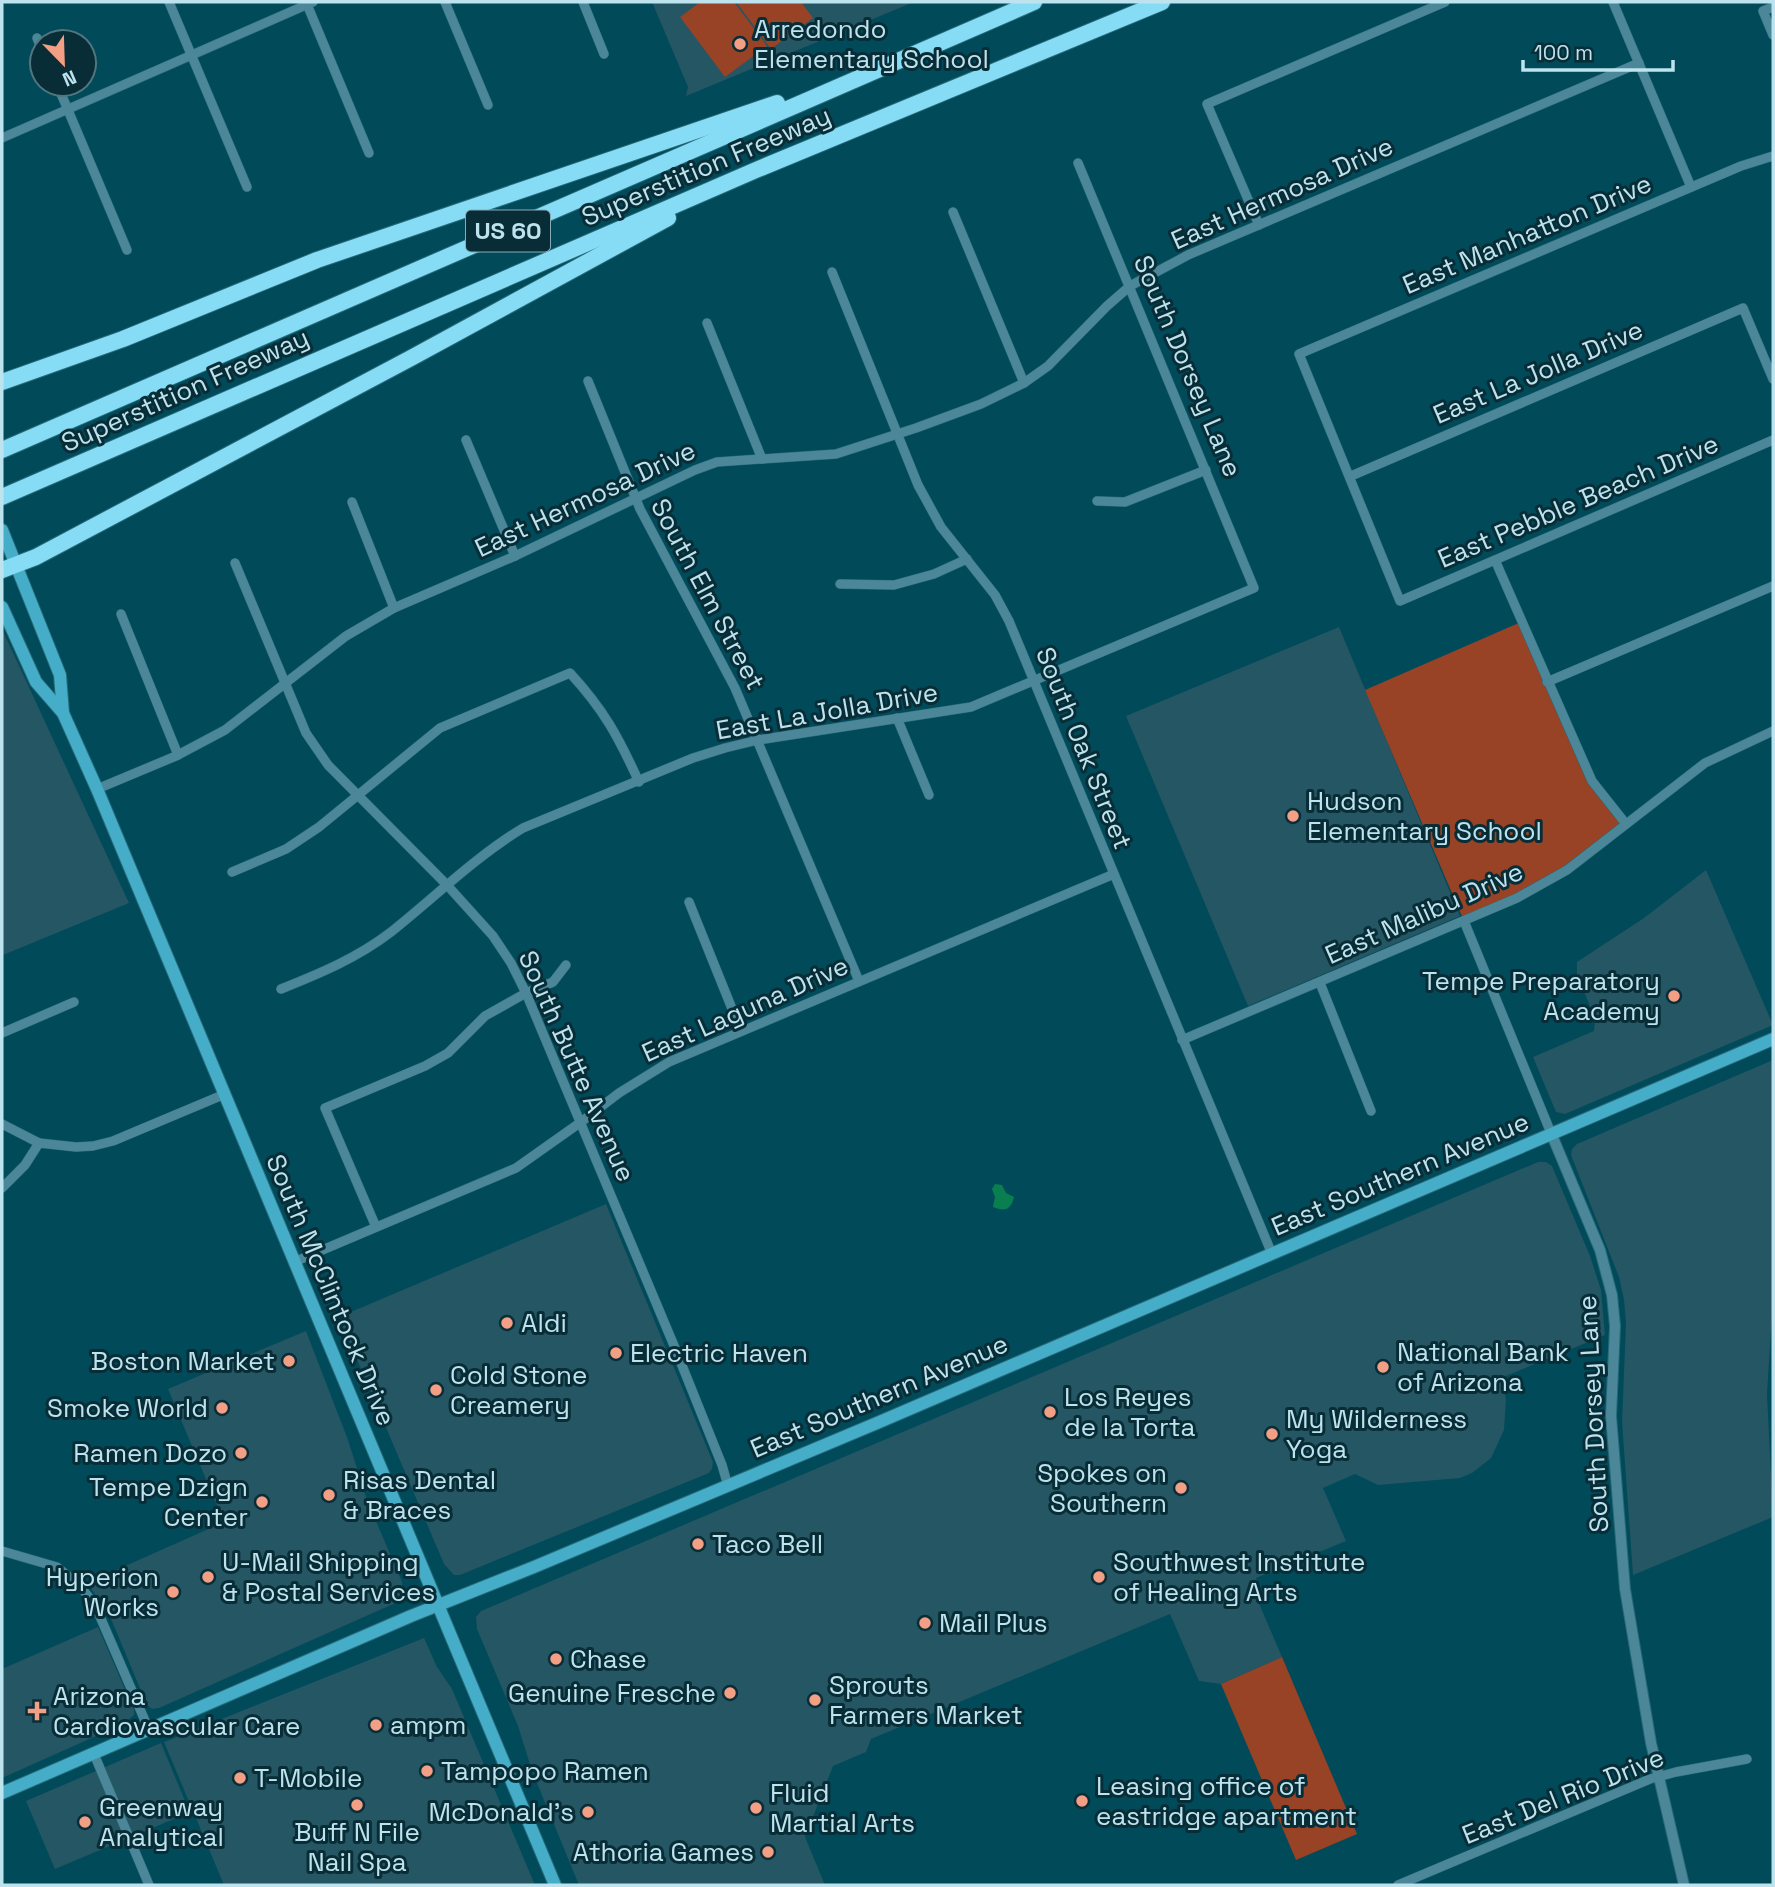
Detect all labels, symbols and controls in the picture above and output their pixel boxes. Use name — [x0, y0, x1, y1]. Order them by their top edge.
place label: Arredondo Elementary School — [754, 12, 989, 76]
north arrow — [28, 28, 98, 98]
scale bar — [1523, 28, 1674, 72]
marker: Arredondo Elementary School — [732, 36, 748, 52]
text: 100 m — [1534, 39, 1593, 66]
text: N — [59, 64, 80, 92]
street label: Superstition Freeway — [576, 98, 836, 234]
street label: East Hermosa Drive — [1166, 129, 1398, 257]
street label: East Manhatton Drive — [1397, 166, 1657, 302]
road number: US 60 — [466, 210, 550, 252]
street label: South Dorsey Lane — [1126, 250, 1250, 482]
street label: East La Jolla Drive — [1428, 312, 1648, 432]
street label: Superstition Freeway — [56, 320, 314, 460]
street label: East Pebble Beach Drive — [1432, 426, 1724, 576]
street label: East Hermosa Drive — [469, 433, 701, 565]
street label: South Elm Street — [643, 492, 773, 696]
street label: South Oak Street — [1028, 642, 1140, 854]
street label: East La Jolla Drive — [713, 675, 941, 747]
place label: Hudson Elementary School — [1307, 784, 1542, 848]
marker: Hudson Elementary School — [1285, 808, 1301, 824]
street label: East Malibu Drive — [1320, 854, 1528, 972]
street label: South Butte Avenue — [511, 945, 643, 1187]
street label: East Laguna Drive — [636, 948, 854, 1070]
place label: Tempe Preparatory Academy — [1422, 964, 1660, 1028]
marker: Tempe Preparatory Academy — [1666, 988, 1682, 1004]
street label: East Southern Avenue — [1266, 1104, 1534, 1244]
street label: South McClintock Drive — [258, 1149, 404, 1431]
street label: South Dorsey Lane — [1570, 1295, 1616, 1533]
place label: Aldi — [521, 1306, 567, 1340]
marker: Aldi — [499, 1315, 515, 1331]
street label: East Southern Avenue — [745, 1326, 1013, 1466]
place label: National Bank of Arizona — [1397, 1335, 1569, 1399]
place label: Electric Haven — [630, 1336, 808, 1370]
place label: Boston Market — [91, 1344, 275, 1378]
marker: Electric Haven — [608, 1345, 624, 1361]
marker: Boston Market — [281, 1353, 297, 1369]
place label: Cold Stone Creamery — [450, 1358, 587, 1422]
marker: National Bank of Arizona — [1375, 1359, 1391, 1375]
place label: Los Reyes de la Torta — [1064, 1380, 1196, 1444]
marker: Cold Stone Creamery — [428, 1382, 444, 1398]
place label: Smoke World — [47, 1391, 208, 1425]
marker: Smoke World — [214, 1400, 230, 1416]
place label: My Wilderness Yoga — [1286, 1402, 1467, 1466]
marker: Los Reyes de la Torta — [1042, 1404, 1058, 1420]
marker: My Wilderness Yoga — [1264, 1426, 1280, 1442]
place label: Ramen Dozo — [73, 1436, 227, 1470]
marker: Ramen Dozo — [233, 1445, 249, 1461]
place label: Spokes on Southern — [1037, 1456, 1167, 1520]
place label: Risas Dental & Braces — [343, 1463, 496, 1527]
place label: Tempe Dzign Center — [89, 1470, 248, 1534]
marker: Spokes on Southern — [1173, 1480, 1189, 1496]
marker: Risas Dental & Braces — [321, 1487, 337, 1503]
marker: Tempe Dzign Center — [254, 1494, 270, 1510]
place label: Taco Bell — [712, 1527, 823, 1561]
marker: Taco Bell — [690, 1536, 706, 1552]
place label: U-Mail Shipping & Postal Services — [222, 1545, 435, 1609]
place label: Southwest Institute of Healing Arts — [1113, 1545, 1365, 1609]
place label: Hyperion Works — [46, 1560, 159, 1624]
marker: U-Mail Shipping & Postal Services — [200, 1569, 216, 1585]
marker: Southwest Institute of Healing Arts — [1091, 1569, 1107, 1585]
marker: Hyperion Works — [165, 1584, 181, 1600]
place label: Mail Plus — [939, 1606, 1047, 1640]
marker: Mail Plus — [917, 1615, 933, 1631]
place label: Chase — [570, 1642, 647, 1676]
marker: Chase — [548, 1651, 564, 1667]
place label: Sprouts Farmers Market — [829, 1668, 1023, 1732]
place label: Genuine Fresche — [508, 1676, 716, 1710]
place label: Arizona Cardiovascular Care — [53, 1679, 300, 1743]
marker: Genuine Fresche — [722, 1685, 738, 1701]
marker: Sprouts Farmers Market — [807, 1692, 823, 1708]
marker: Arizona Cardiovascular Care — [27, 1701, 47, 1721]
place label: ampm — [390, 1708, 466, 1742]
marker: ampm — [368, 1717, 384, 1733]
street label: East Del Rio Drive — [1457, 1740, 1669, 1852]
place label: Tampopo Ramen — [441, 1754, 649, 1788]
place label: T-Mobile — [254, 1761, 362, 1795]
marker: Tampopo Ramen — [419, 1763, 435, 1779]
place label: Leasing office of eastridge apartment — [1096, 1769, 1357, 1833]
marker: T-Mobile — [232, 1770, 248, 1786]
place label: Fluid Martial Arts — [770, 1776, 915, 1840]
place label: Greenway Analytical — [99, 1790, 224, 1854]
marker: Leasing office of eastridge apartment — [1074, 1793, 1090, 1809]
place label: McDonald's — [429, 1795, 574, 1829]
marker: Buff N File Nail Spa — [349, 1797, 365, 1813]
marker: Fluid Martial Arts — [748, 1800, 764, 1816]
marker: McDonald's — [580, 1804, 596, 1820]
marker: Greenway Analytical — [77, 1814, 93, 1830]
place label: Buff N File Nail Spa — [294, 1815, 420, 1879]
place label: Athoria Games — [573, 1835, 754, 1869]
marker: Athoria Games — [760, 1844, 776, 1860]

